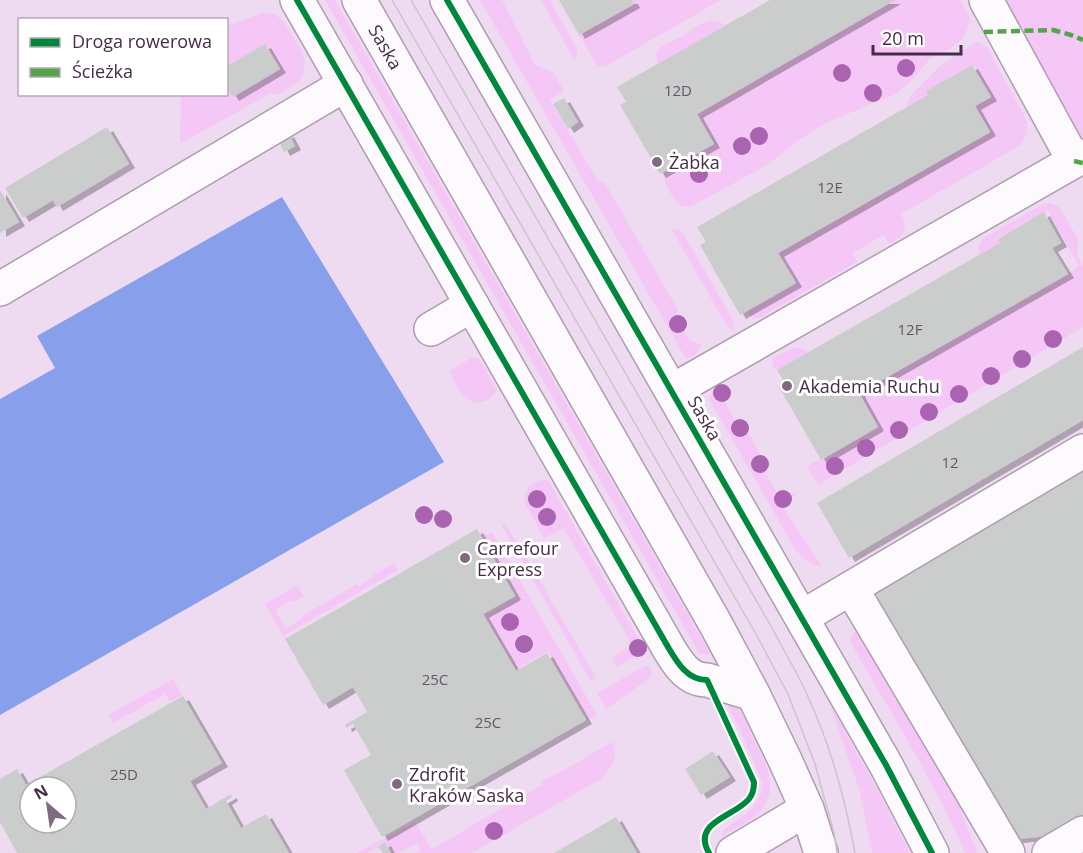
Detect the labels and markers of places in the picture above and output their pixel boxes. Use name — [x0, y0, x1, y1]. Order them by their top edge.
place label: Żabka — [669, 150, 720, 174]
marker: Żabka — [650, 155, 664, 169]
place label: Akademia Ruchu — [799, 374, 940, 398]
marker: Akademia Ruchu — [780, 379, 794, 393]
place label: Carrefour Express — [477, 536, 559, 581]
marker: Carrefour Express — [458, 551, 472, 565]
place label: Zdrofit Kraków Saska — [409, 762, 524, 807]
marker: Zdrofit Kraków Saska — [390, 777, 404, 791]

